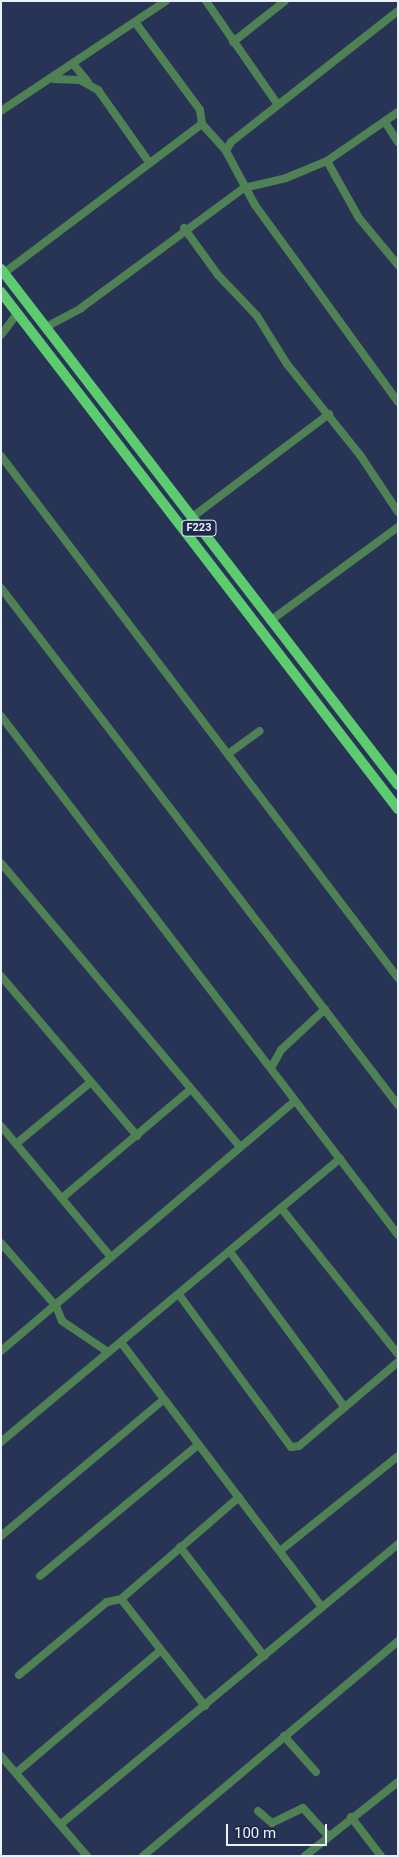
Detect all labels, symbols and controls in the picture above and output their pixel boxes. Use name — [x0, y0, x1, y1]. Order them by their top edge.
road number: F223 — [182, 520, 216, 536]
scale bar — [229, 1814, 330, 1846]
text: 100 m — [234, 1824, 276, 1842]

